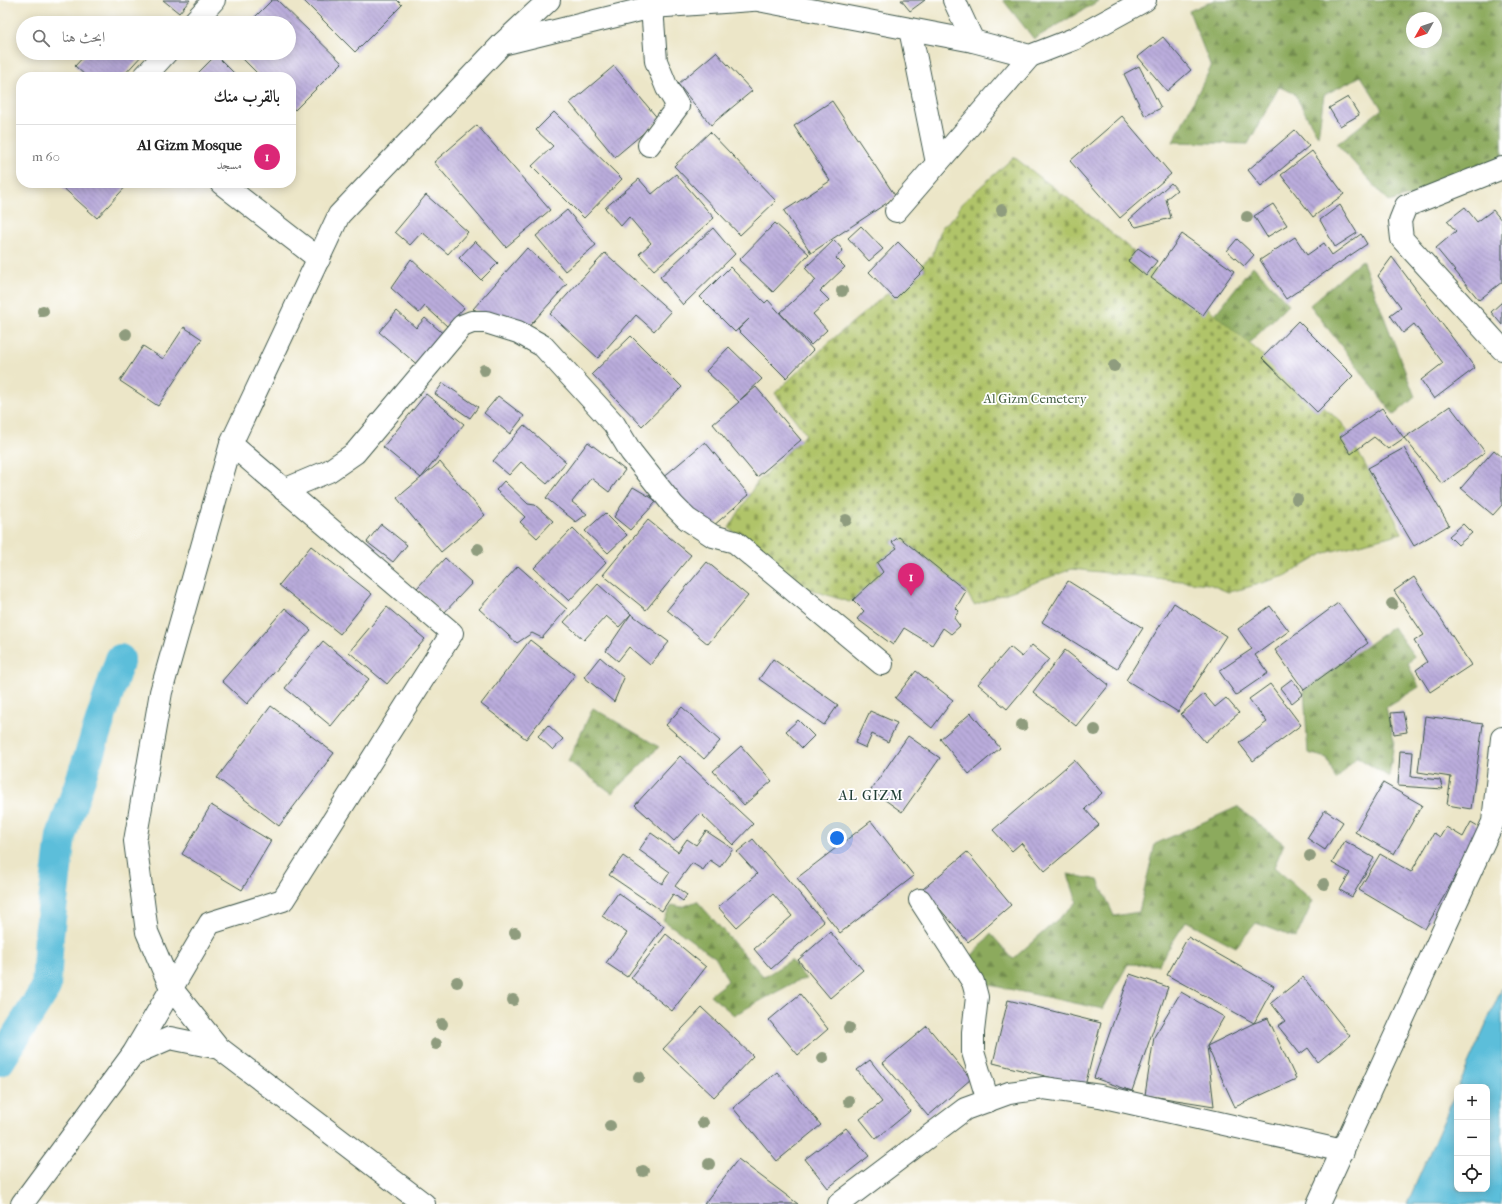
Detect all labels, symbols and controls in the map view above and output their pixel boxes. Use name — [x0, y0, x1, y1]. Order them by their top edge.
north arrow — [1406, 12, 1442, 48]
search box — [16, 16, 296, 60]
icon: search — [30, 27, 52, 49]
text: ابحث هنا — [62, 28, 105, 46]
text: بالقرب منك — [214, 86, 280, 106]
text: Al Gizm Mosque — [137, 136, 242, 154]
text: 60 m — [32, 149, 60, 164]
text: 1 — [265, 149, 269, 164]
text: مسجد — [216, 157, 242, 172]
park label: Al Gizm Cemetery — [982, 391, 1088, 406]
pin: 1 — [898, 563, 924, 596]
district label: AL GIZM — [837, 787, 904, 804]
your location — [827, 828, 847, 848]
map controls — [1454, 1084, 1490, 1192]
button: + — [1454, 1084, 1490, 1120]
button: − — [1454, 1120, 1490, 1156]
button: locate — [1454, 1156, 1490, 1192]

